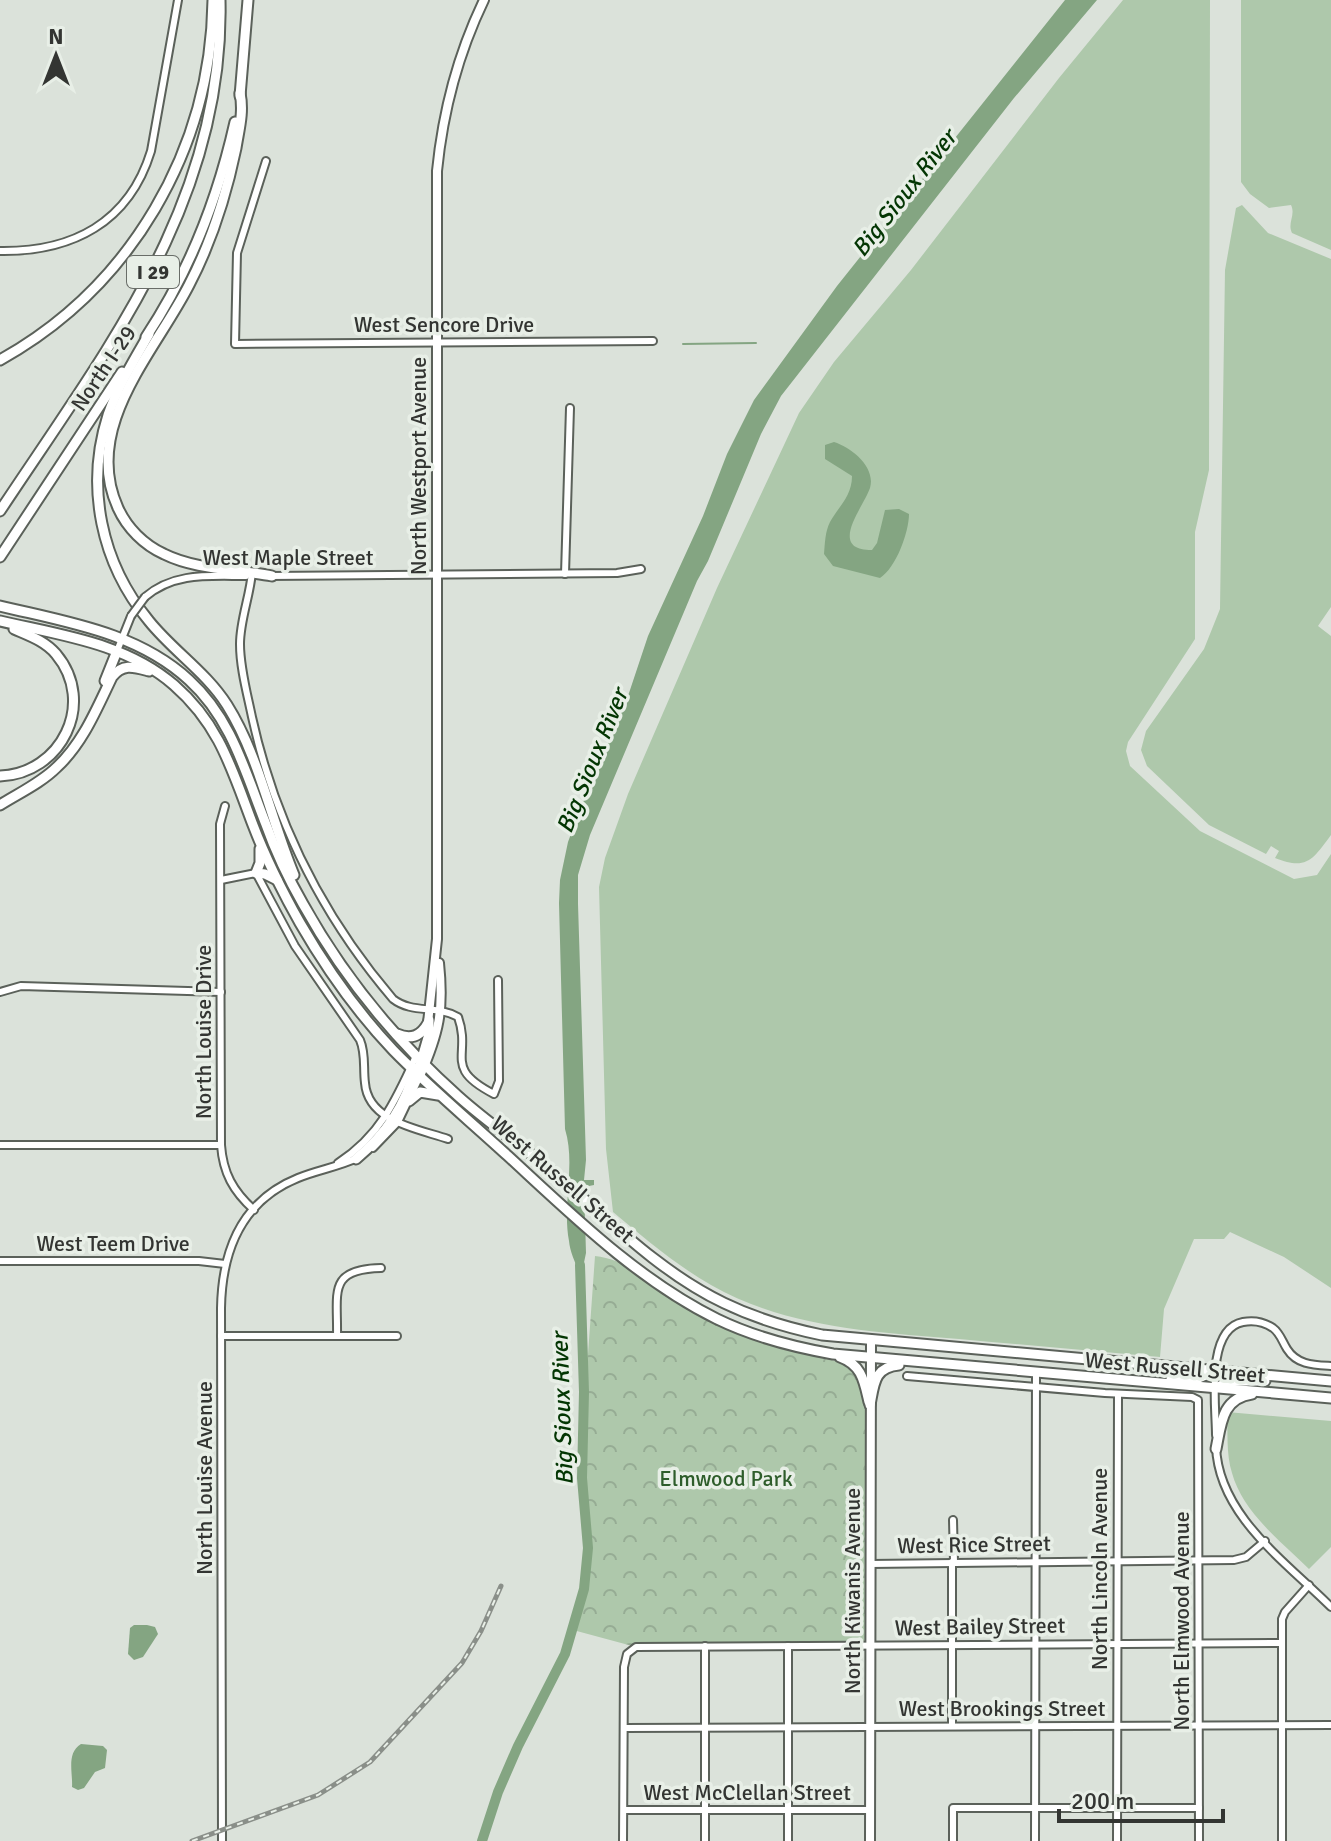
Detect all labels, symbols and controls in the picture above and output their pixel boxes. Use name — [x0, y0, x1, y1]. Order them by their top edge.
north arrow — [16, 16, 96, 96]
text: N — [48, 23, 64, 50]
water label: Big Sioux River — [845, 121, 965, 262]
road number: I 29 — [127, 256, 179, 288]
street label: West Sencore Drive — [354, 311, 534, 338]
street label: North I-29 — [65, 320, 142, 416]
street label: North Westport Avenue — [405, 357, 432, 575]
street label: West Maple Street — [203, 544, 374, 571]
water label: Big Sioux River — [549, 682, 636, 837]
street label: North Louise Drive — [190, 945, 217, 1119]
street label: West Russell Street — [486, 1110, 640, 1249]
street label: West Teem Drive — [36, 1230, 190, 1257]
water label: Big Sioux River — [544, 1329, 580, 1486]
street label: West Russell Street — [1084, 1346, 1267, 1389]
street label: North Louise Avenue — [191, 1381, 218, 1575]
park label: Elmwood Park — [659, 1465, 793, 1492]
street label: North Lincoln Avenue — [1086, 1468, 1113, 1670]
street label: North Kiwanis Avenue — [839, 1488, 866, 1694]
street label: North Elmwood Avenue — [1168, 1511, 1195, 1731]
street label: West Rice Street — [897, 1530, 1051, 1559]
street label: West Bailey Street — [894, 1612, 1066, 1641]
street label: West Brookings Street — [899, 1695, 1106, 1722]
scale bar — [1059, 1773, 1223, 1823]
street label: West McClellan Street — [643, 1779, 851, 1806]
text: 200 m — [1071, 1786, 1134, 1816]

